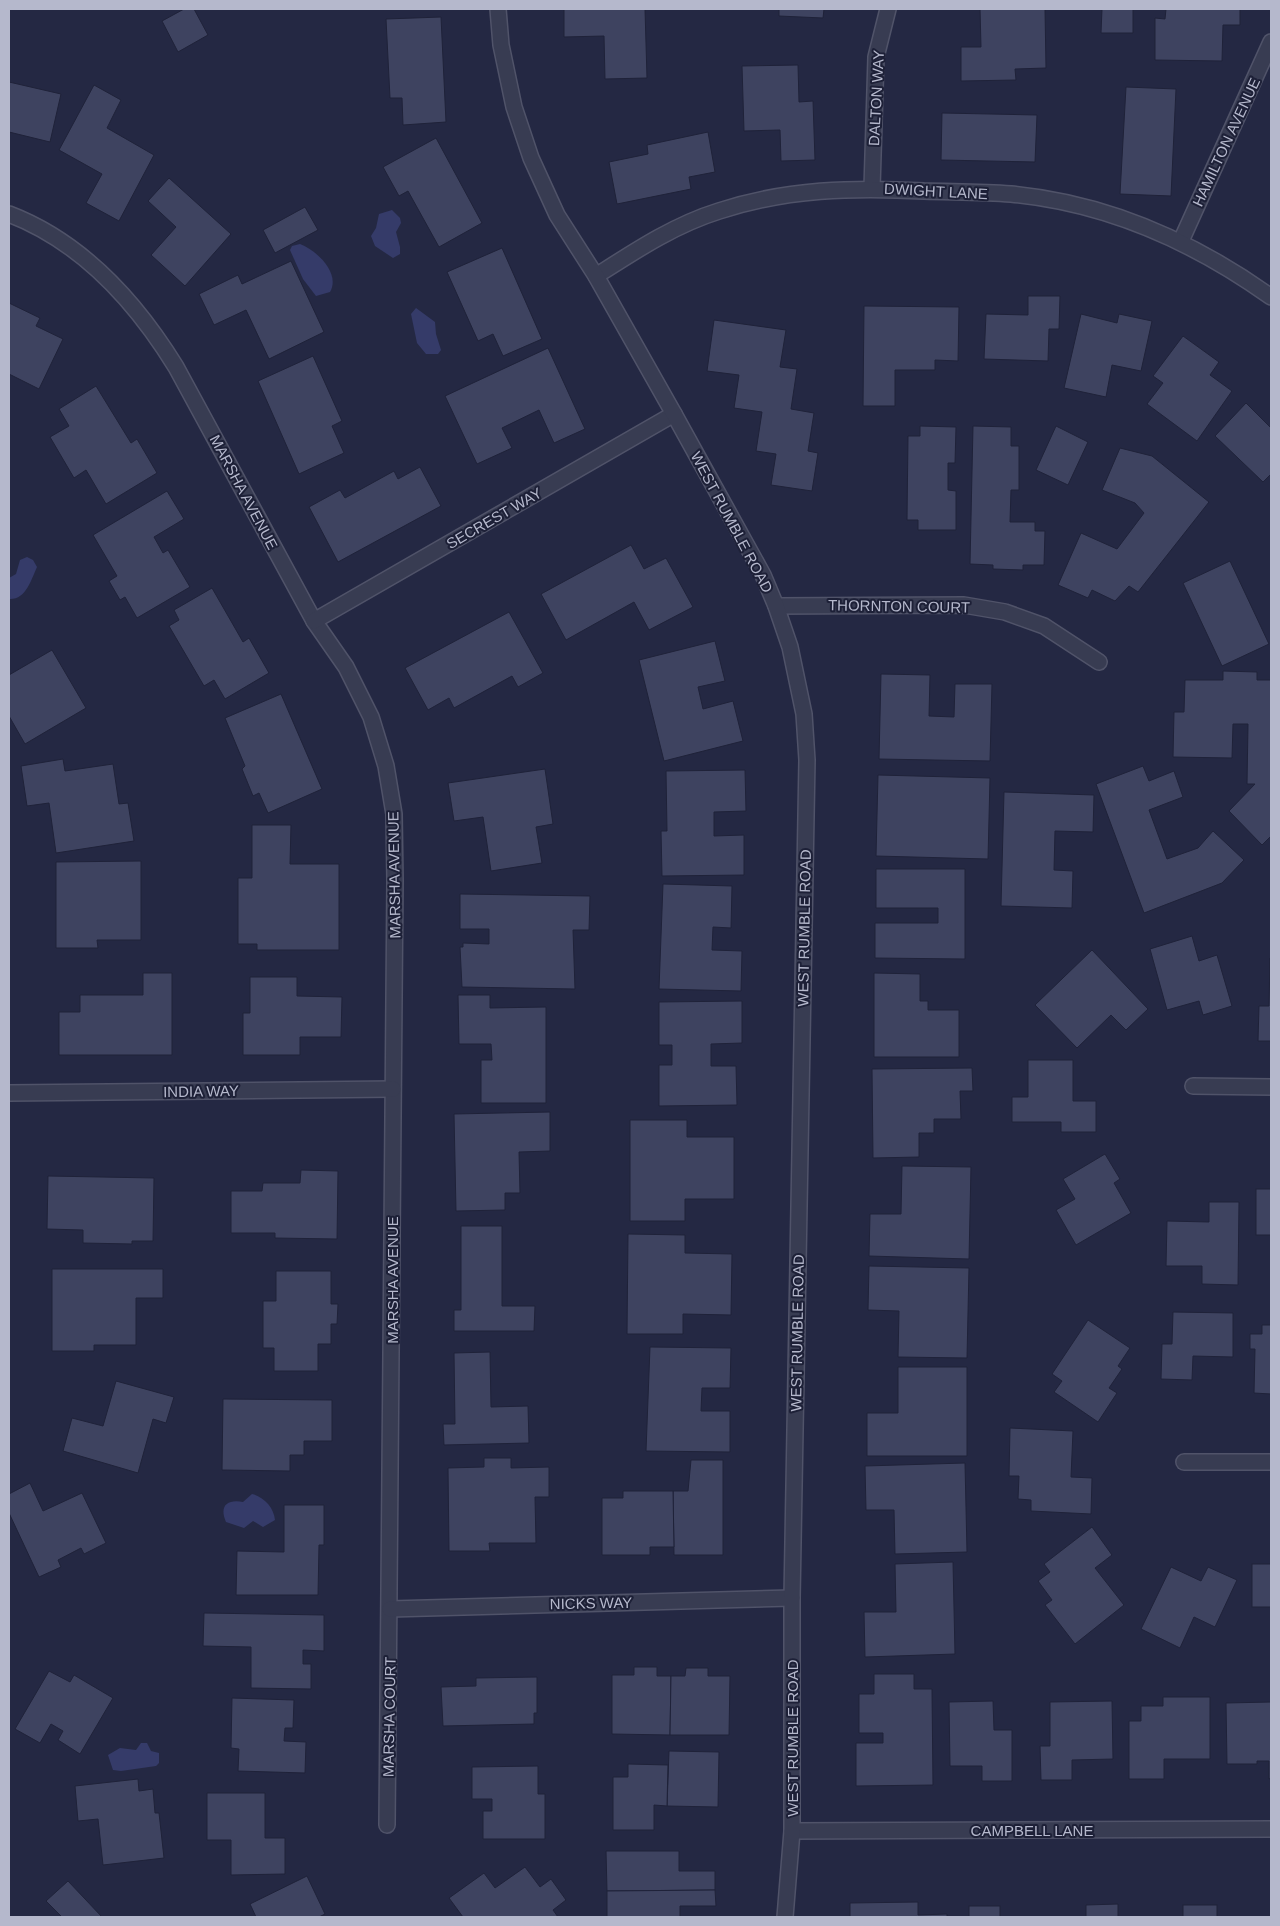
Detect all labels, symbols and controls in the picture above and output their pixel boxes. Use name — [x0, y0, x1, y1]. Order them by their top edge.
street label: DALTON WAY — [865, 50, 887, 146]
street label: HAMILTON AVENUE — [1189, 75, 1263, 209]
street label: DWIGHT LANE — [884, 180, 988, 202]
street label: MARSHA AVENUE — [207, 432, 281, 552]
street label: WEST RUMBLE ROAD — [688, 449, 776, 596]
street label: SECREST WAY — [443, 484, 545, 552]
street label: THORNTON COURT — [828, 596, 970, 616]
street label: MARSHA AVENUE — [384, 811, 404, 939]
street label: WEST RUMBLE ROAD — [794, 849, 814, 1007]
street label: INDIA WAY — [163, 1082, 239, 1100]
street label: MARSHA AVENUE — [384, 1216, 401, 1344]
street label: WEST RUMBLE ROAD — [787, 1254, 807, 1412]
street label: NICKS WAY — [550, 1594, 632, 1612]
street label: MARSHA COURT — [379, 1657, 399, 1777]
street label: WEST RUMBLE ROAD — [784, 1659, 801, 1817]
street label: CAMPBELL LANE — [971, 1822, 1093, 1839]

